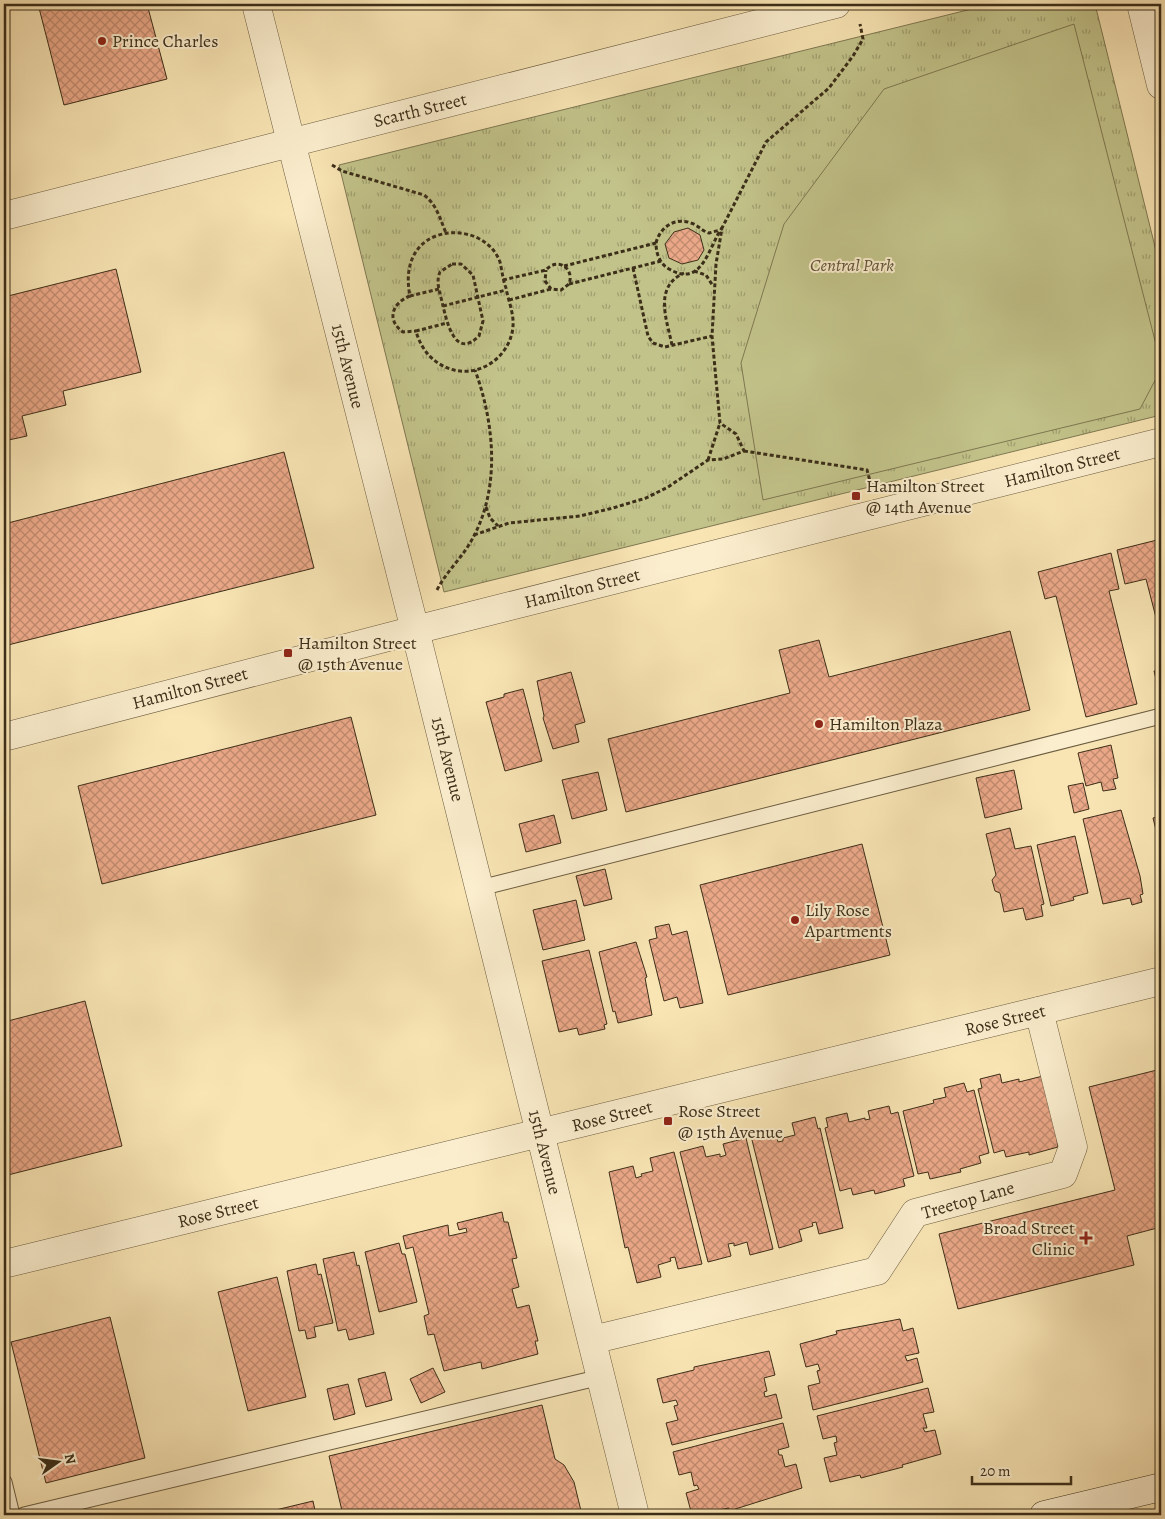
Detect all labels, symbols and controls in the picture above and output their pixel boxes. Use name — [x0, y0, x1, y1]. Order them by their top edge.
place label: Prince Charles — [112, 29, 218, 53]
marker: Prince Charles — [96, 35, 108, 47]
street label: Scarth Street — [371, 87, 469, 133]
park label: Central Park — [810, 253, 894, 277]
street label: 15th Avenue — [326, 321, 370, 411]
street label: Hamilton Street — [1002, 441, 1123, 493]
place label: Hamilton Street @ 14th Avenue — [866, 474, 985, 519]
marker: Hamilton Street @ 14th Avenue — [850, 490, 862, 502]
street label: Hamilton Street — [522, 562, 643, 614]
place label: Hamilton Street @ 15th Avenue — [298, 631, 417, 676]
marker: Hamilton Street @ 15th Avenue — [282, 647, 294, 659]
street label: Hamilton Street — [130, 661, 250, 715]
place label: Hamilton Plaza — [829, 712, 943, 736]
street label: 15th Avenue — [426, 714, 470, 804]
marker: Hamilton Plaza — [813, 718, 825, 730]
place label: Lily Rose Apartments — [804, 898, 892, 943]
marker: Lily Rose Apartments — [789, 914, 801, 926]
street label: Rose Street — [962, 998, 1048, 1042]
street label: Rose Street — [569, 1094, 655, 1138]
place label: Rose Street @ 15th Avenue — [678, 1099, 783, 1144]
street label: 15th Avenue — [523, 1107, 567, 1197]
marker: Rose Street @ 15th Avenue — [662, 1115, 674, 1127]
street label: Treetop Lane — [919, 1175, 1017, 1225]
street label: Rose Street — [175, 1190, 261, 1234]
place label: Broad Street Clinic — [983, 1216, 1075, 1261]
marker: Broad Street Clinic — [1079, 1231, 1093, 1245]
north arrow — [32, 1436, 82, 1486]
text: N — [60, 1452, 81, 1466]
scale bar — [972, 1454, 1071, 1486]
text: 20 m — [980, 1461, 1011, 1481]

